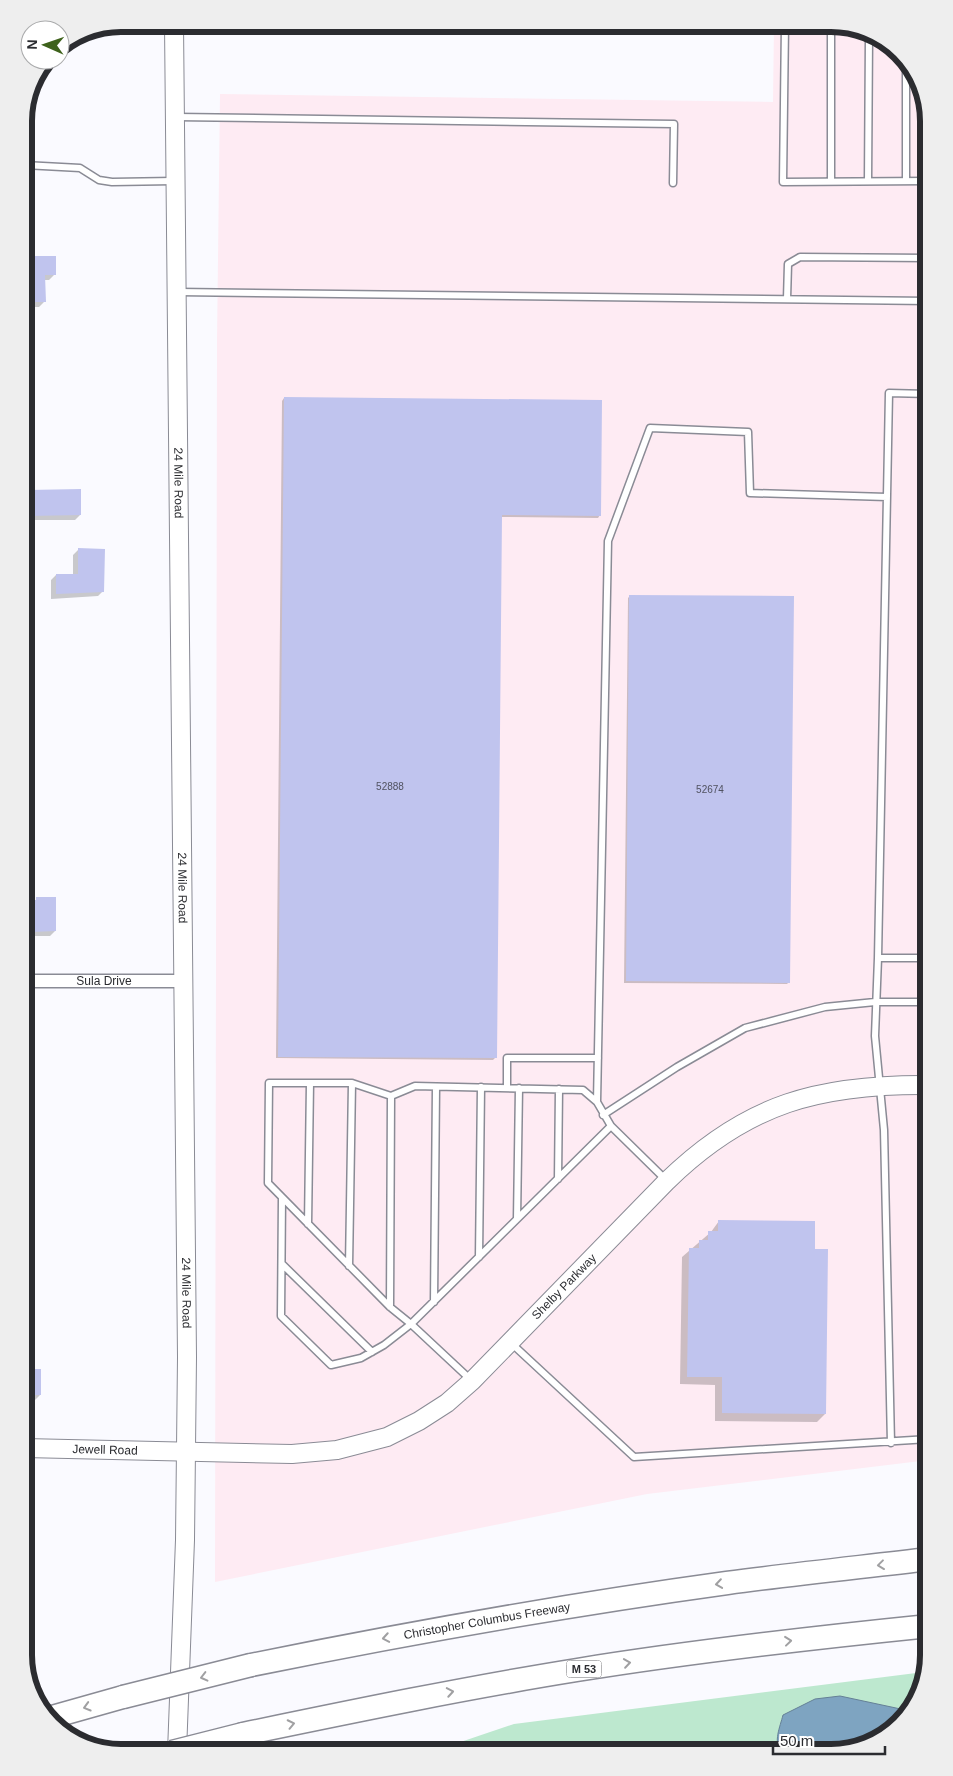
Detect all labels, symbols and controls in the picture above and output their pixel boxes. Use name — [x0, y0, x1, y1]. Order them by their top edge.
north arrow — [20, 20, 70, 70]
text: N — [24, 39, 40, 50]
street label: 24 Mile Road — [171, 447, 186, 518]
house number: 52888 — [376, 781, 404, 792]
house number: 52674 — [696, 784, 724, 795]
street label: 24 Mile Road — [175, 852, 190, 923]
street label: Sula Drive — [76, 974, 132, 988]
street label: Shelby Parkway — [529, 1251, 599, 1322]
street label: 24 Mile Road — [179, 1257, 194, 1328]
street label: Jewell Road — [72, 1442, 138, 1458]
one-way arrow — [877, 1559, 885, 1570]
one-way arrow — [715, 1578, 723, 1589]
street label: Christopher Columbus Freeway — [402, 1600, 571, 1642]
one-way arrow — [382, 1633, 391, 1643]
one-way arrow — [785, 1636, 793, 1647]
one-way arrow — [623, 1658, 632, 1668]
road number: M 53 — [566, 1660, 602, 1678]
one-way arrow — [199, 1671, 208, 1682]
one-way arrow — [445, 1688, 454, 1698]
one-way arrow — [84, 1702, 92, 1712]
one-way arrow — [286, 1720, 295, 1730]
scale bar — [773, 1724, 886, 1756]
text: 50 m — [780, 1732, 813, 1749]

